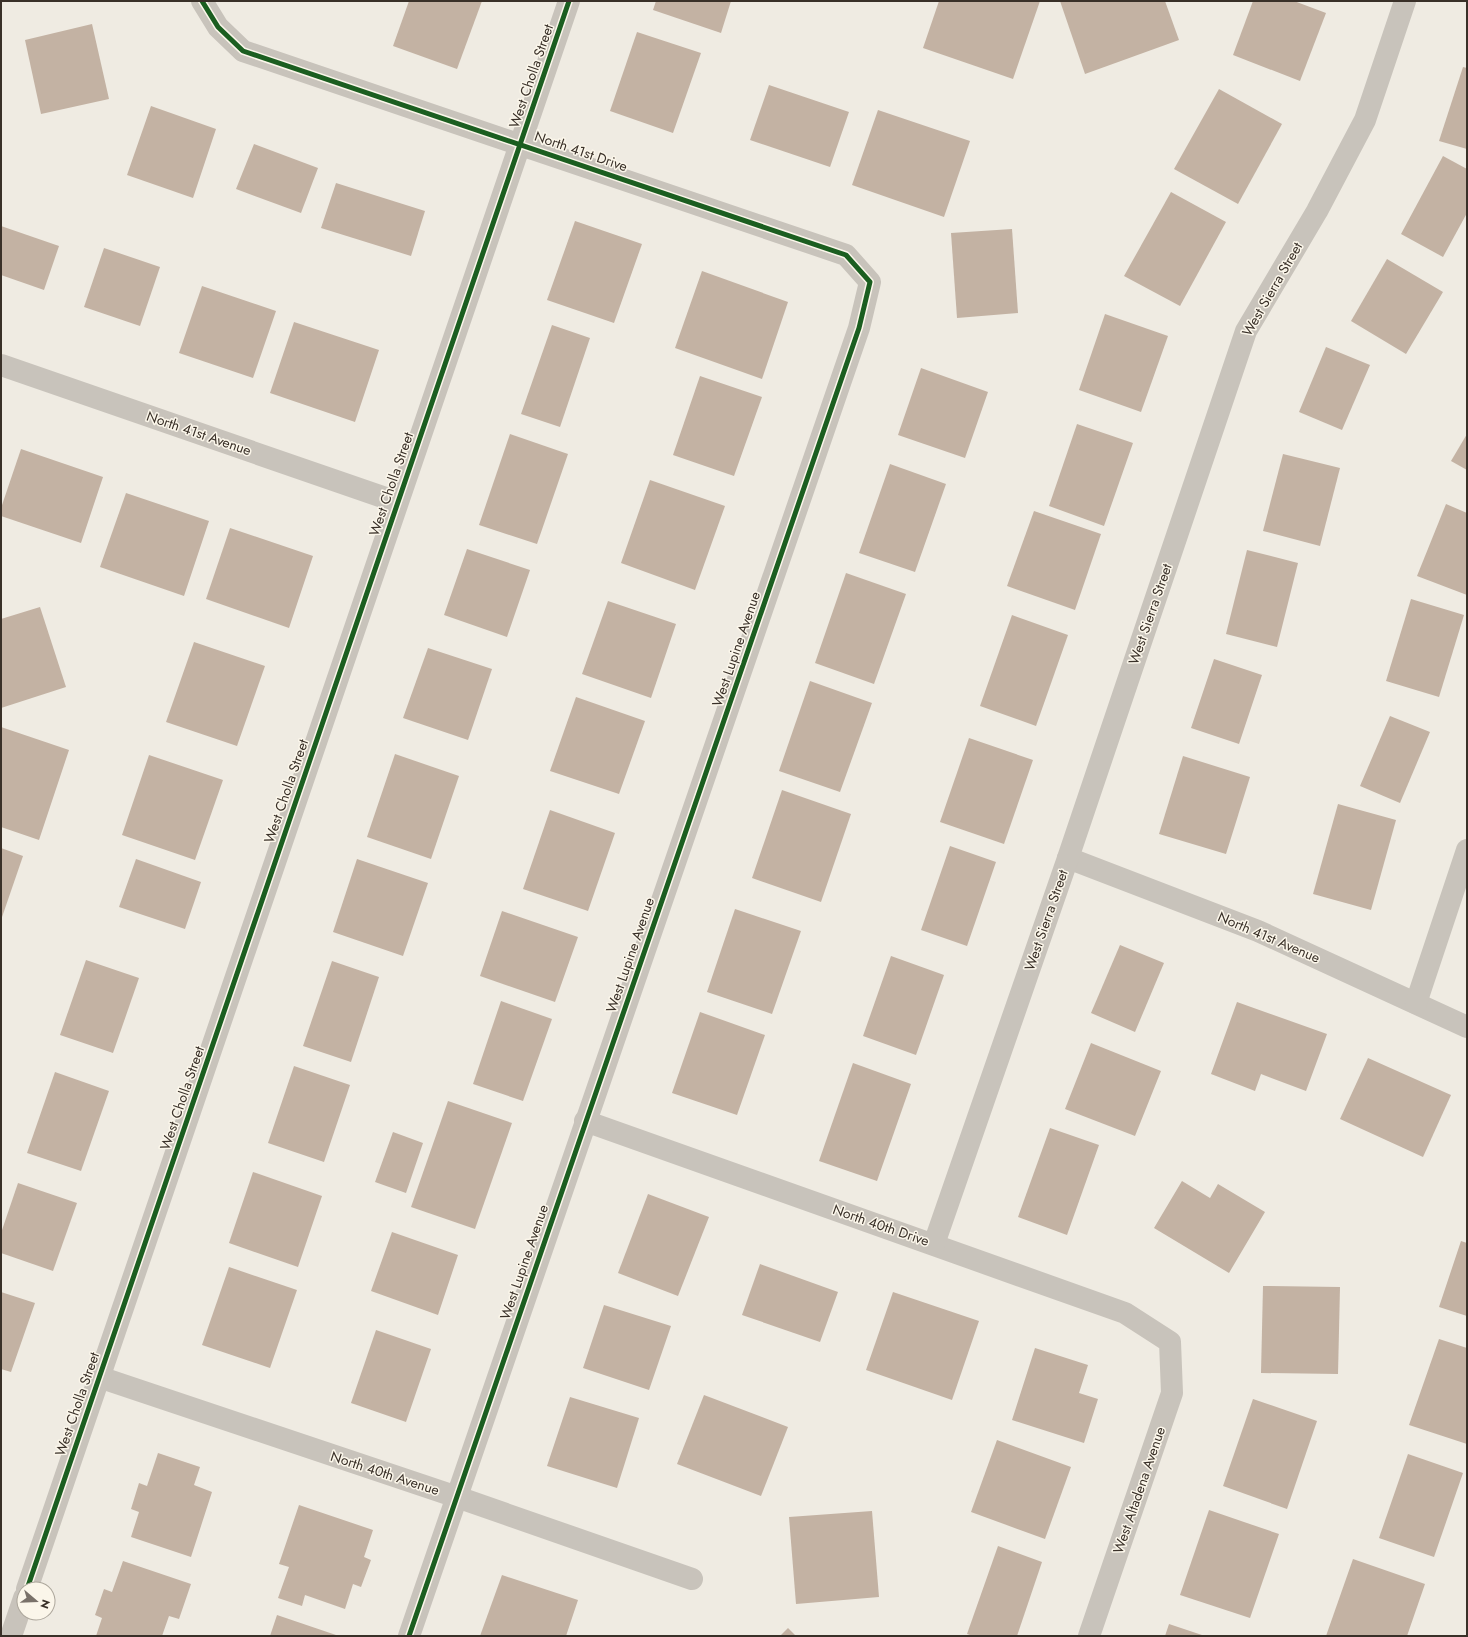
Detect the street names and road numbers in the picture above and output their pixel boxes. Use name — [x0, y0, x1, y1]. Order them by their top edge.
street label: West Cholla Street — [504, 21, 558, 131]
street label: North 41st Drive — [532, 126, 630, 176]
street label: West Sierra Street — [1237, 238, 1307, 340]
street label: North 41st Avenue — [144, 406, 254, 460]
street label: West Cholla Street — [364, 429, 418, 539]
street label: West Sierra Street — [1123, 560, 1177, 667]
street label: West Lupine Avenue — [707, 589, 765, 709]
street label: West Cholla Street — [259, 736, 313, 846]
street label: West Sierra Street — [1019, 866, 1073, 973]
street label: West Lupine Avenue — [601, 895, 659, 1015]
street label: North 41st Avenue — [1215, 906, 1323, 968]
street label: West Cholla Street — [155, 1043, 209, 1153]
street label: North 40th Drive — [830, 1199, 932, 1251]
street label: West Lupine Avenue — [495, 1202, 553, 1322]
street label: West Cholla Street — [50, 1349, 104, 1459]
street label: West Altadena Avenue — [1108, 1424, 1170, 1556]
street label: North 40th Avenue — [328, 1446, 442, 1500]

